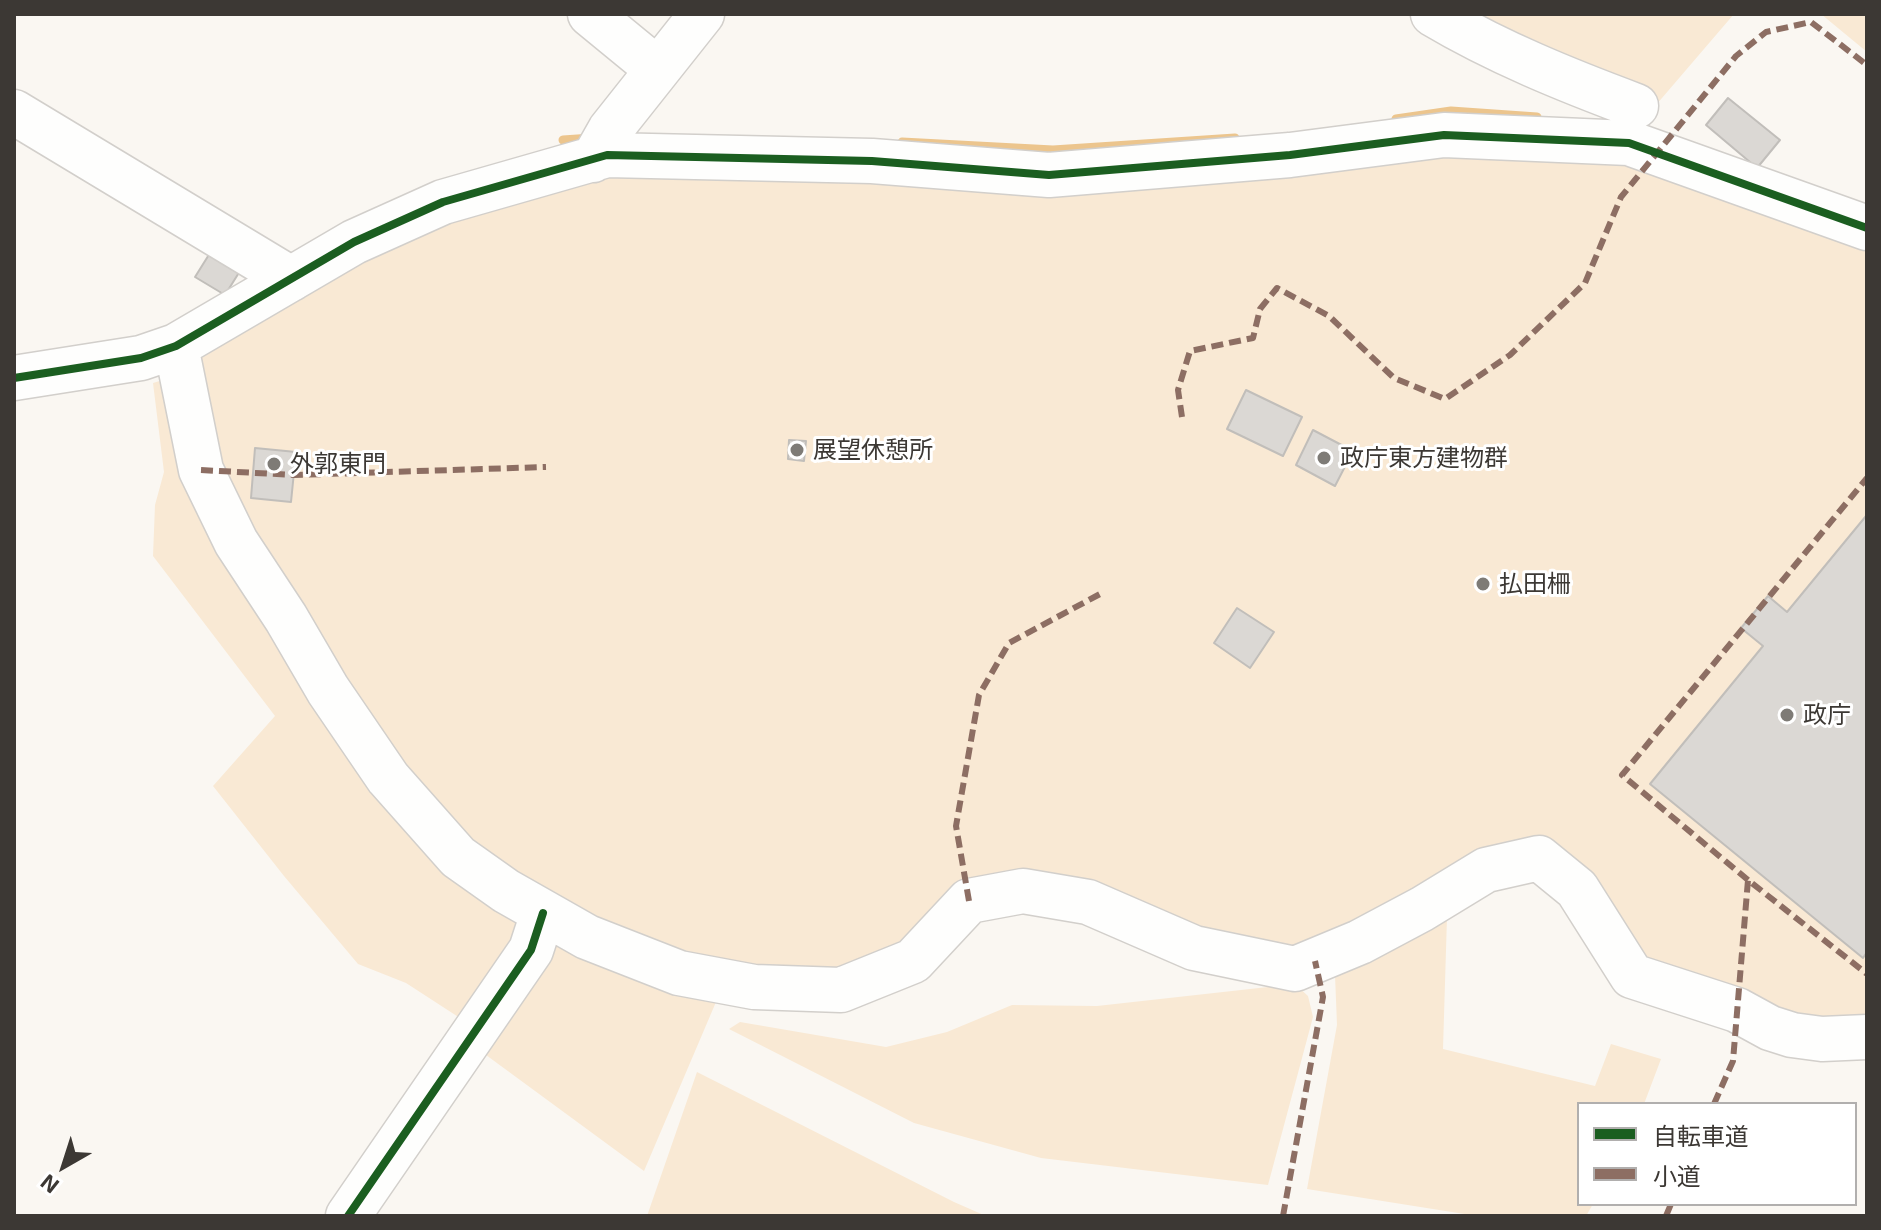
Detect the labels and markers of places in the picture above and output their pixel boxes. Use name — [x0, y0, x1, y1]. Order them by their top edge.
place label: 展望休憩所 — [813, 436, 933, 464]
marker: 展望休憩所 — [788, 441, 806, 459]
place label: 政庁東方建物群 — [1340, 444, 1508, 472]
marker: 政庁東方建物群 — [1315, 449, 1333, 467]
place label: 外郭東門 — [290, 450, 386, 478]
marker: 外郭東門 — [265, 455, 283, 473]
place label: 払田柵 — [1499, 570, 1571, 598]
marker: 払田柵 — [1474, 575, 1492, 593]
place label: 政庁 — [1803, 701, 1851, 729]
marker: 政庁 — [1778, 706, 1796, 724]

